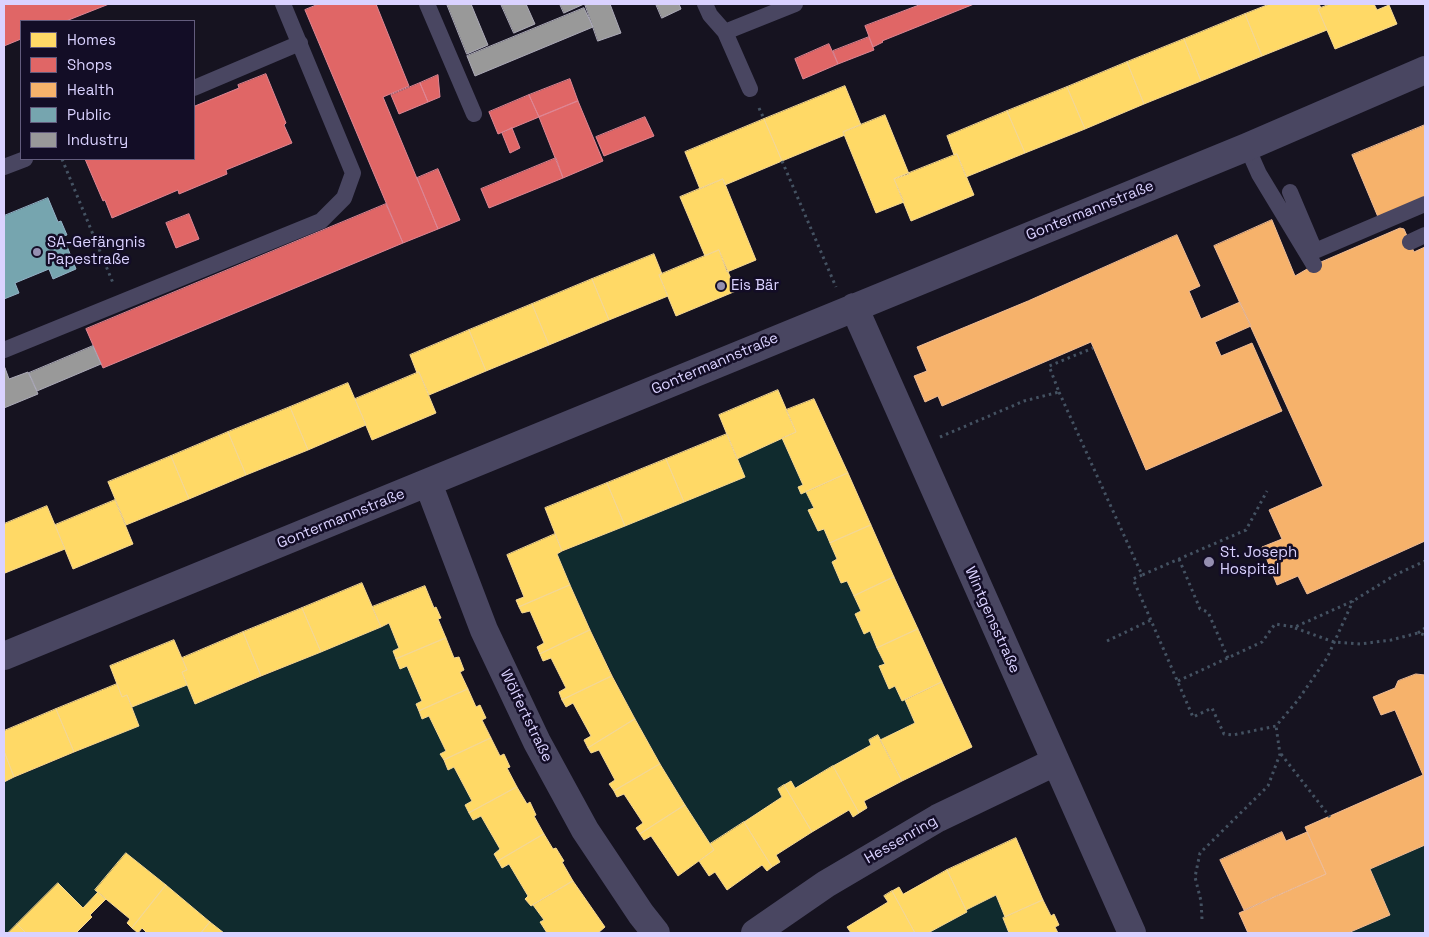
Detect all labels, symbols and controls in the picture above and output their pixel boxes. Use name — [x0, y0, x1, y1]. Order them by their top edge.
legend — [20, 20, 195, 160]
text: Homes — [67, 30, 116, 49]
text: Shops — [67, 55, 112, 74]
text: Health — [67, 80, 114, 99]
text: Public — [67, 105, 111, 124]
text: Industry — [67, 130, 128, 149]
street label: Gontermannstraße — [1023, 177, 1157, 245]
place label: SA-Gefängnis Papestraße — [47, 234, 145, 269]
marker: SA-Gefängnis Papestraße — [31, 246, 43, 258]
place label: Eis Bär — [731, 277, 779, 295]
marker: Eis Bär — [715, 280, 727, 292]
street label: Gontermannstraße — [649, 329, 781, 399]
street label: Gontermannstraße — [274, 485, 408, 553]
place label: St. Joseph Hospital — [1220, 544, 1297, 579]
marker: St. Joseph Hospital — [1202, 555, 1216, 569]
street label: Wintgensstraße — [960, 564, 1024, 676]
street label: Wölfertstraße — [496, 667, 556, 765]
street label: Hessenring — [862, 812, 940, 868]

